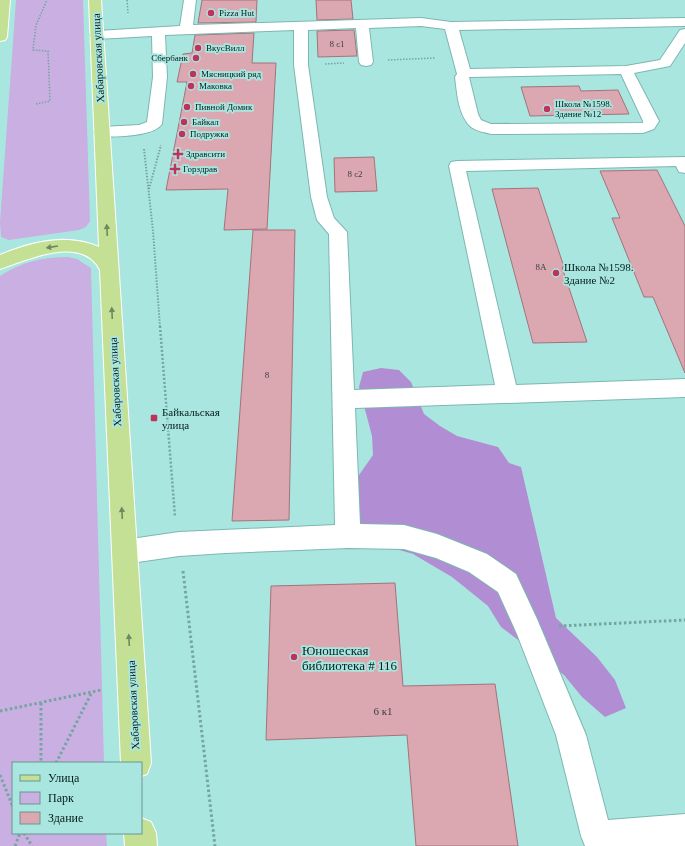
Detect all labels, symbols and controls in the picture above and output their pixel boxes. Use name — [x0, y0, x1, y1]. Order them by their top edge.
marker: Pizza Hut — [206, 8, 216, 18]
place label: Pizza Hut — [219, 8, 255, 18]
street label: Хабаровская улица — [90, 13, 106, 103]
house number: 8 c1 — [329, 39, 345, 49]
marker: ВкусВилл — [193, 43, 203, 53]
place label: ВкусВилл — [206, 43, 245, 53]
place label: Сбербанк — [151, 53, 189, 63]
marker: Сбербанк — [191, 53, 201, 63]
marker: Мясницкий ряд — [188, 69, 198, 79]
place label: Мясницкий ряд — [201, 69, 261, 79]
marker: Маковка — [186, 81, 196, 91]
place label: Маковка — [199, 81, 232, 91]
place label: Школа №1598. Здание №12 — [555, 99, 612, 119]
marker: Пивной Домик — [182, 102, 192, 112]
place label: Пивной Домик — [195, 102, 253, 112]
marker: Школа №1598. Здание №12 — [542, 104, 552, 114]
marker: Байкал — [179, 117, 189, 127]
place label: Байкал — [192, 117, 219, 127]
marker: Подружка — [177, 129, 187, 139]
place label: Подружка — [190, 129, 229, 139]
marker: Здравсити — [173, 149, 183, 159]
place label: Здравсити — [186, 149, 225, 159]
marker: Горздрав — [170, 164, 180, 174]
place label: Горздрав — [183, 164, 217, 174]
house number: 8 с2 — [347, 169, 363, 179]
one-way arrow — [104, 224, 111, 236]
one-way arrow — [46, 244, 59, 250]
place label: Школа №1598. Здание №2 — [564, 261, 634, 286]
house number: 8А — [536, 262, 547, 272]
marker: Школа №1598. Здание №2 — [551, 268, 561, 278]
one-way arrow — [108, 307, 115, 319]
street label: Хабаровская улица — [107, 337, 123, 427]
house number: 8 — [265, 370, 270, 380]
place label: Байкальская улица — [162, 406, 220, 431]
marker: Байкальская улица — [149, 413, 159, 423]
one-way arrow — [118, 507, 125, 519]
one-way arrow — [125, 634, 132, 646]
place label: Юношеская библиотека # 116 — [302, 643, 397, 673]
marker: Юношеская библиотека # 116 — [289, 652, 299, 662]
street label: Хабаровская улица — [125, 660, 141, 750]
house number: 6 к1 — [373, 705, 393, 717]
legend — [12, 762, 142, 834]
text: Улица — [48, 771, 80, 785]
text: Парк — [48, 791, 74, 805]
text: Здание — [48, 811, 83, 825]

